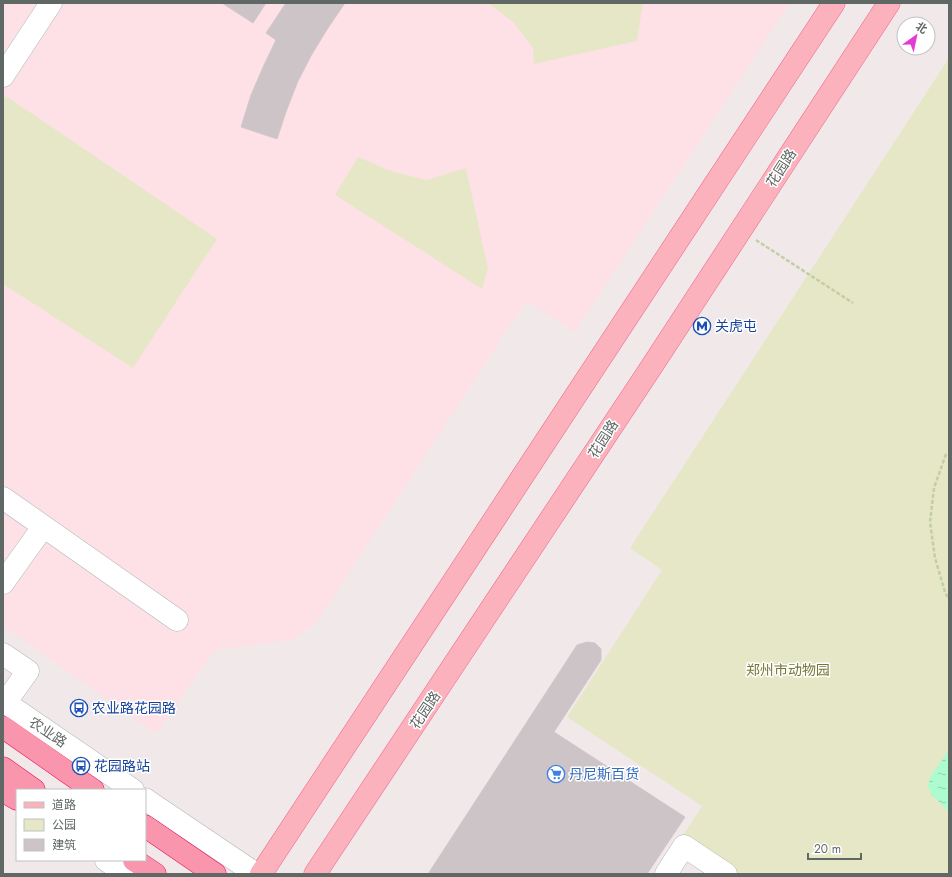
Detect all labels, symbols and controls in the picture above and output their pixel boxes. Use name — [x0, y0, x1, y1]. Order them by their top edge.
north arrow — [896, 16, 936, 56]
text: 北 — [912, 18, 930, 37]
street label: 花园路 — [761, 145, 801, 191]
metro station icon: 关虎屯 — [692, 316, 712, 336]
place label: 关虎屯 — [715, 316, 757, 336]
street label: 花园路 — [583, 416, 623, 462]
park label: 郑州市动物园 — [746, 660, 830, 680]
street label: 花园路 — [405, 687, 445, 733]
bus stop icon: 农业路花园路 — [69, 698, 89, 718]
place label: 农业路花园路 — [92, 698, 176, 718]
street label: 农业路 — [25, 712, 71, 752]
bus stop icon: 花园路站 — [71, 756, 91, 776]
place label: 花园路站 — [94, 756, 150, 776]
supermarket icon: 丹尼斯百货 — [546, 764, 566, 784]
place label: 丹尼斯百货 — [569, 764, 639, 784]
legend — [16, 789, 146, 861]
text: 道路 — [52, 796, 76, 814]
text: 公园 — [52, 816, 76, 834]
scale bar — [808, 835, 861, 861]
text: 建筑 — [52, 836, 76, 854]
text: 20 m — [814, 840, 841, 858]

